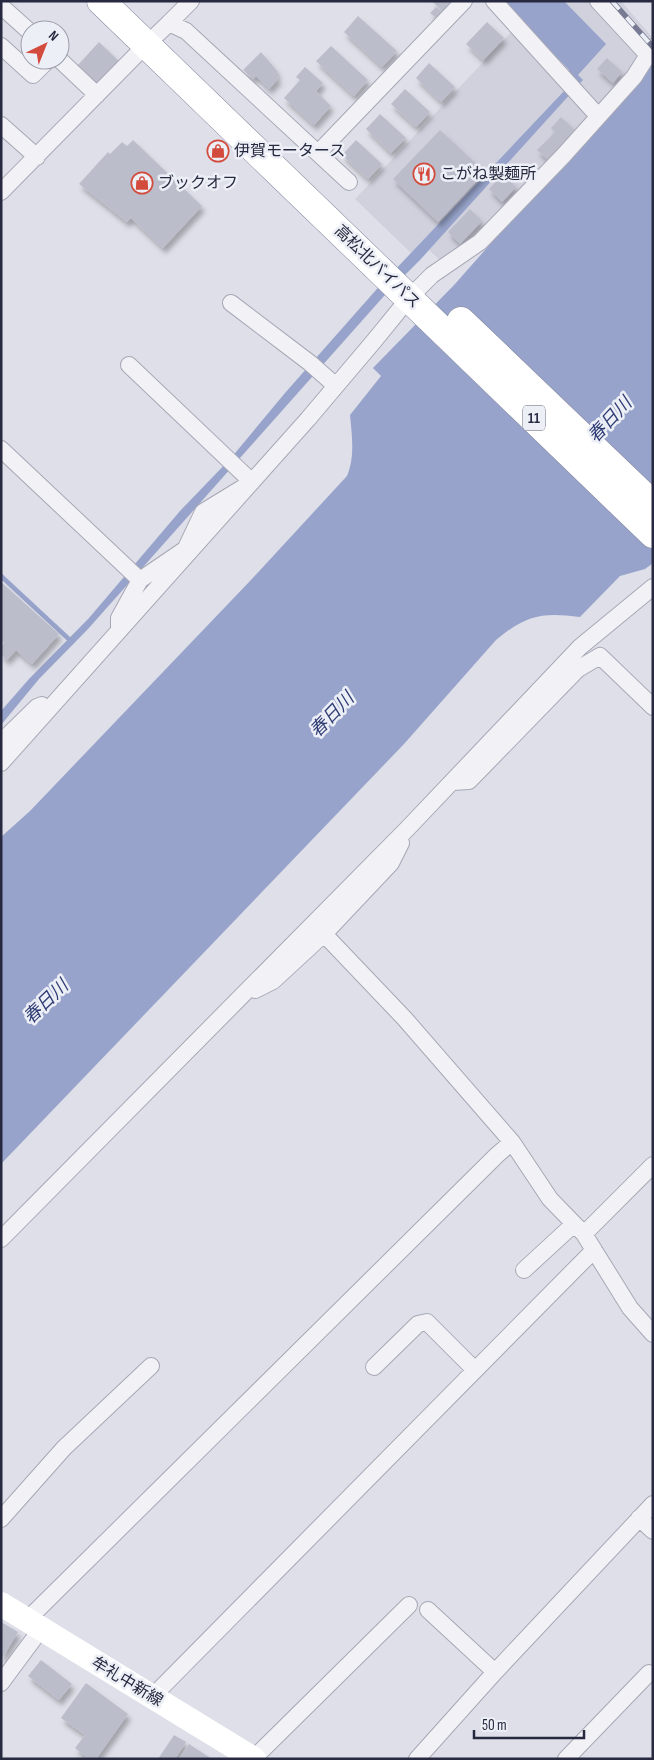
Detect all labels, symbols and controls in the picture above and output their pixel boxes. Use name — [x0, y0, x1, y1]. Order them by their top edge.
north arrow — [20, 20, 70, 70]
text: N — [45, 27, 62, 45]
shop icon: 伊賀モータース — [206, 139, 230, 163]
place label: 伊賀モータース — [234, 142, 345, 161]
restaurant icon: こがね製麺所 — [412, 162, 436, 186]
place label: こがね製麺所 — [440, 165, 536, 184]
shop icon: ブックオフ — [130, 171, 154, 195]
place label: ブックオフ — [158, 174, 238, 193]
street label: 高松北バイパス — [330, 221, 424, 313]
water label: 春日川 — [584, 392, 637, 447]
road number: 11 — [523, 406, 545, 430]
water label: 春日川 — [306, 687, 360, 742]
water label: 春日川 — [19, 974, 74, 1028]
street label: 牟礼中新線 — [88, 1653, 166, 1711]
scale bar — [474, 1708, 584, 1740]
text: 50 m — [482, 1716, 507, 1735]

